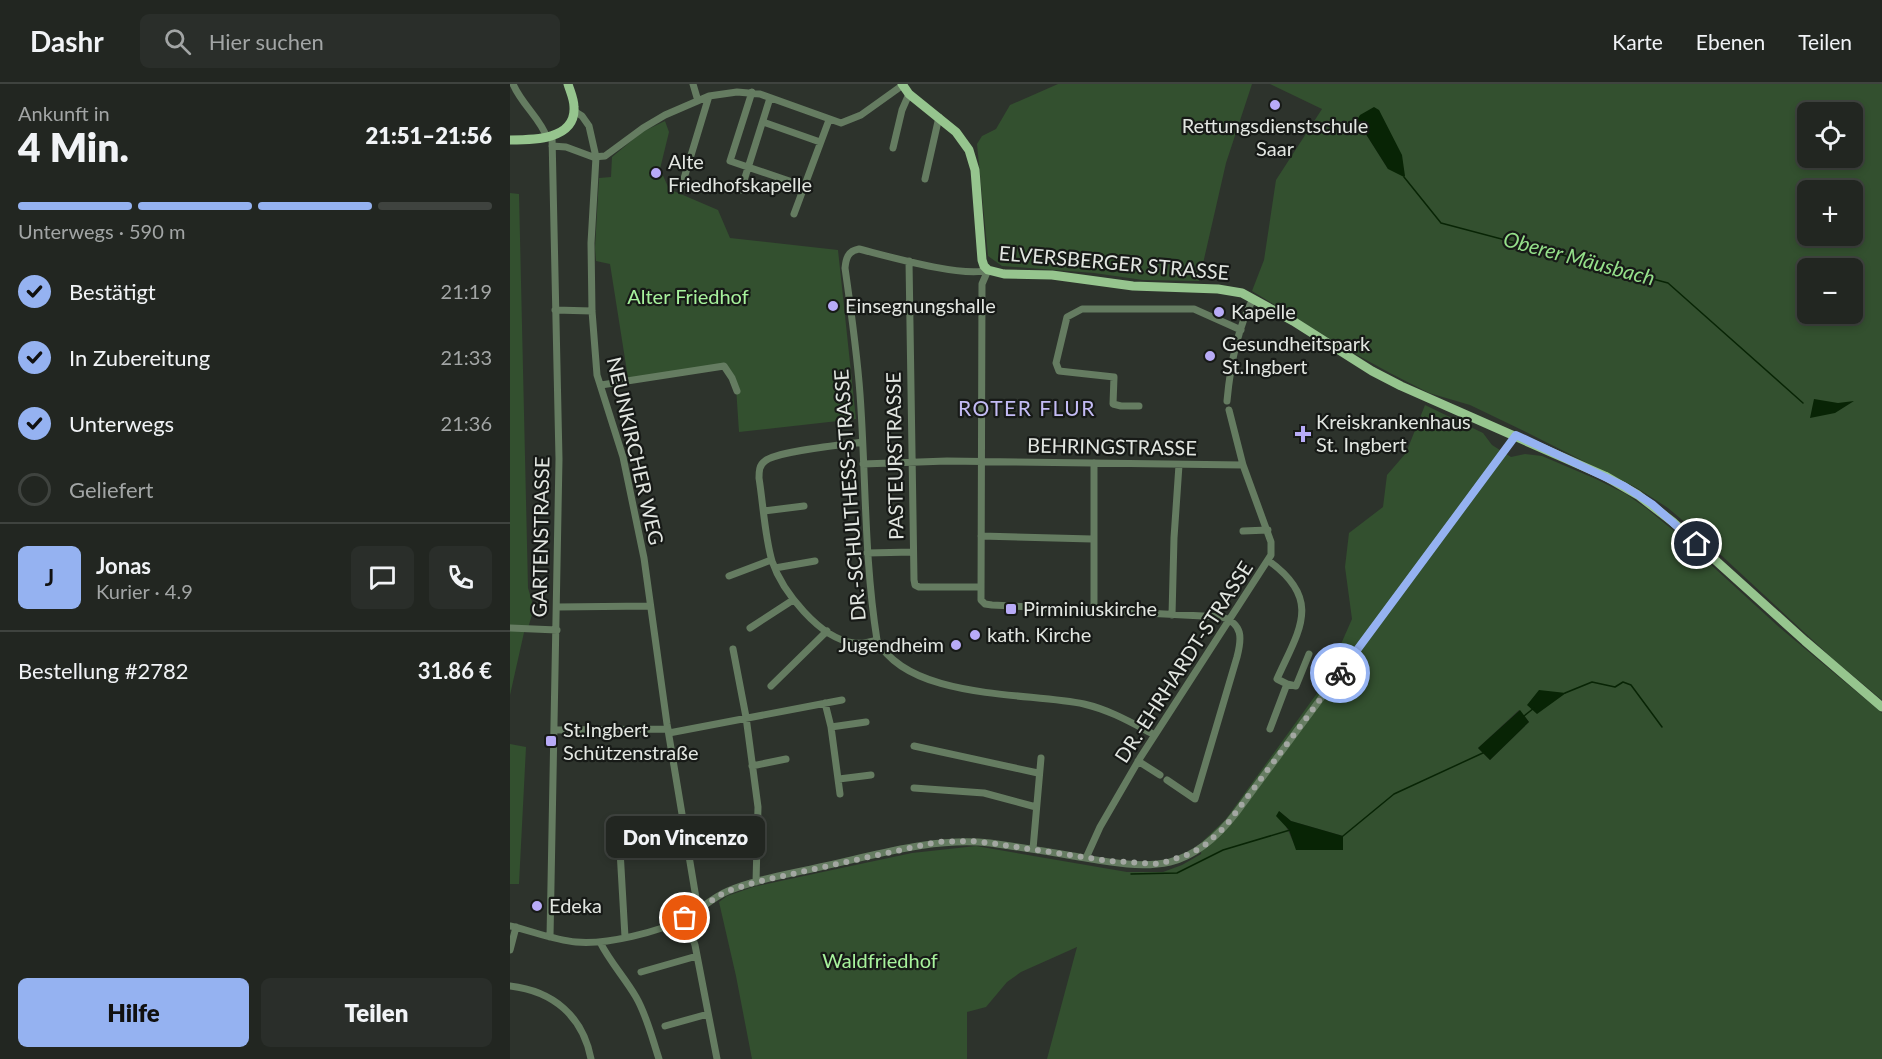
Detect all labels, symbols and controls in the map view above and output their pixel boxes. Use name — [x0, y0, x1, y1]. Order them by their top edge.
search box — [140, 14, 560, 68]
text: Dashr — [30, 24, 104, 58]
icon: search — [161, 25, 194, 58]
text: Hier suchen — [209, 28, 324, 55]
text: Karte — [1612, 29, 1663, 54]
text: Ebenen — [1696, 29, 1765, 54]
text: Teilen — [1798, 29, 1852, 54]
marker: Rettungsdienstschule Saar — [1268, 98, 1282, 112]
text: Ankunft in — [18, 101, 110, 125]
map controls — [1797, 102, 1863, 324]
button: locate — [1797, 102, 1863, 168]
place label: Rettungsdienstschule Saar — [1182, 113, 1368, 160]
text: 21:51–21:56 — [366, 122, 492, 149]
text: 4 Min. — [18, 124, 129, 170]
place label: Alte Friedhofskapelle — [668, 149, 812, 196]
marker: Alte Friedhofskapelle — [649, 166, 663, 180]
button: + — [1797, 180, 1863, 246]
text: Unterwegs · 590 m — [18, 219, 185, 243]
water label: Oberer Mäusbach — [1501, 225, 1658, 290]
street label: ELVERSBERGER STRASSE — [998, 240, 1230, 284]
button: − — [1797, 258, 1863, 324]
icon: check — [18, 275, 51, 308]
text: Bestätigt — [69, 278, 156, 305]
text: 21:19 — [441, 279, 492, 303]
park label: Alter Friedhof — [627, 284, 749, 308]
place label: Einsegnungshalle — [845, 293, 996, 317]
marker: Einsegnungshalle — [826, 299, 840, 313]
place label: Kapelle — [1231, 299, 1296, 323]
marker: Kapelle — [1212, 305, 1226, 319]
place label: Gesundheitspark St.Ingbert — [1222, 331, 1371, 378]
icon: check — [18, 341, 51, 374]
text: In Zubereitung — [69, 344, 210, 371]
text: 21:33 — [441, 345, 492, 369]
marker: Gesundheitspark St.Ingbert — [1203, 349, 1217, 363]
street label: NEUNKIRCHER WEG — [603, 354, 669, 547]
street label: DR.-SCHULTHESS-STRASSE — [828, 368, 870, 622]
street label: PASTEURSTRASSE — [881, 372, 907, 540]
district label: ROTER FLUR — [958, 395, 1096, 420]
icon: check — [18, 407, 51, 440]
place label: Kreiskrankenhaus St. Ingbert — [1316, 409, 1471, 456]
text: Unterwegs — [69, 410, 174, 437]
text: 21:36 — [441, 411, 492, 435]
marker: Kreiskrankenhaus St. Ingbert — [1294, 425, 1312, 443]
street label: BEHRINGSTRASSE — [1027, 433, 1197, 459]
street label: GARTENSTRASSE — [527, 456, 553, 618]
text: Geliefert — [69, 476, 153, 503]
pin — [1671, 518, 1722, 569]
icon: home — [1680, 527, 1713, 560]
button: chat — [351, 546, 414, 609]
button: phone — [429, 546, 492, 609]
text: Jonas — [96, 552, 151, 579]
street label: DR.-EHRHARDT-STRASSE — [1109, 556, 1257, 767]
text: J — [45, 564, 54, 591]
text: Kurier · 4.9 — [96, 579, 193, 603]
place label: Pirminiuskirche — [1023, 596, 1157, 620]
marker: Pirminiuskirche — [1004, 602, 1018, 616]
place label: kath. Kirche — [987, 622, 1091, 646]
marker: kath. Kirche — [968, 628, 982, 642]
place label: Jugendheim — [839, 632, 944, 656]
marker: Jugendheim — [949, 638, 963, 652]
courier — [1310, 643, 1370, 703]
text: Bestellung #2782 — [18, 657, 188, 684]
text: 31.86 € — [418, 657, 492, 684]
icon: bike — [1324, 657, 1357, 690]
place label: St.Ingbert Schützenstraße — [563, 717, 698, 764]
marker: St.Ingbert Schützenstraße — [544, 734, 558, 748]
callout: Don Vincenzo — [606, 816, 765, 858]
text: Don Vincenzo — [623, 825, 748, 849]
pin — [659, 892, 710, 943]
place label: Edeka — [549, 893, 602, 917]
marker: Edeka — [530, 899, 544, 913]
icon: bag — [668, 901, 701, 934]
park label: Waldfriedhof — [822, 948, 938, 972]
button: Hilfe — [18, 978, 249, 1047]
button: Teilen — [261, 978, 492, 1047]

